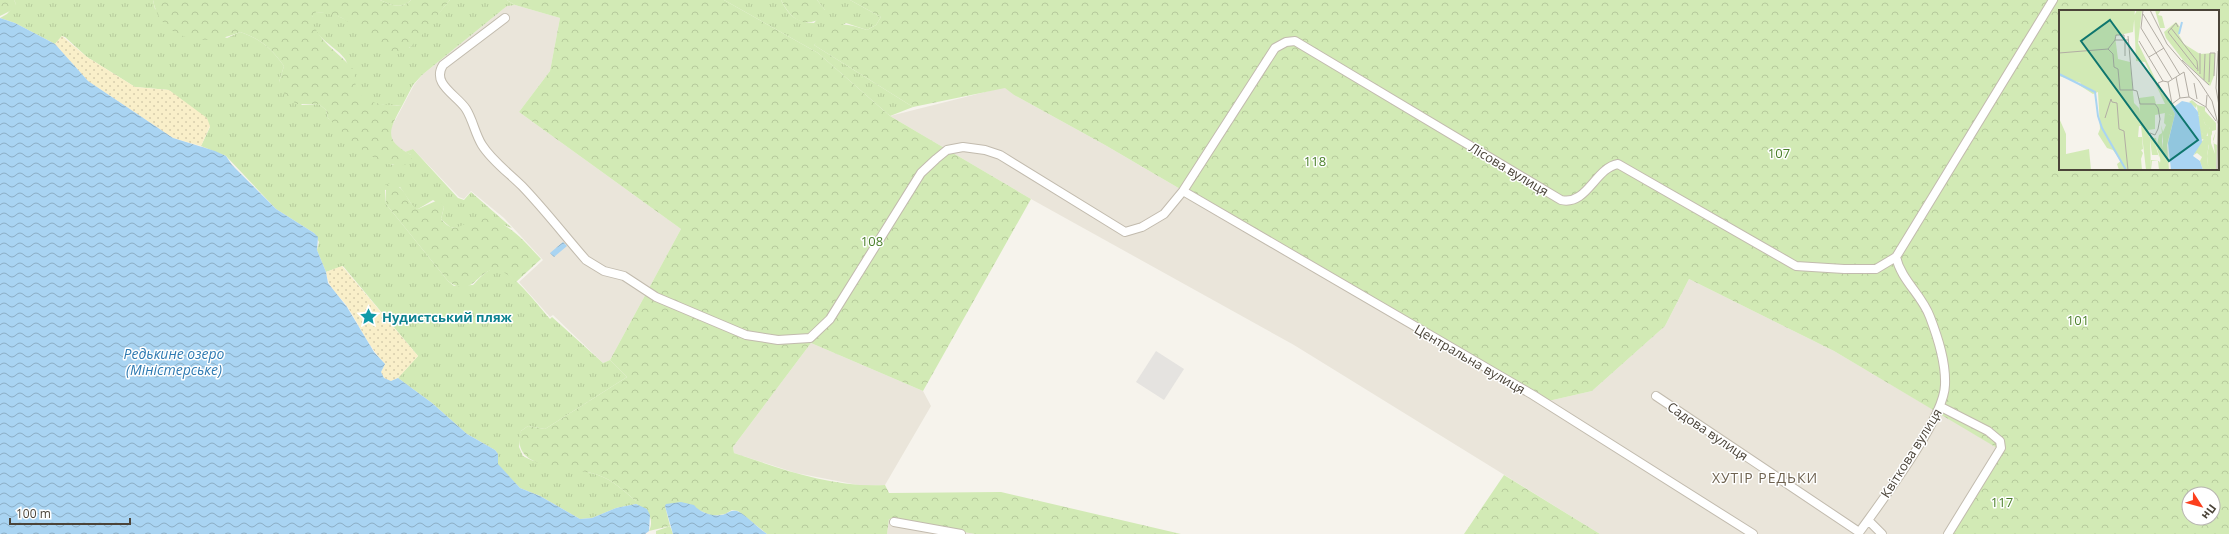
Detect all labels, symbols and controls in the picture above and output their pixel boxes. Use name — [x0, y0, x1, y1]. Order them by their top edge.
inset map — [2059, 10, 2219, 170]
street label: Лісова вулиця — [1466, 138, 1552, 200]
park label: 107 — [1768, 144, 1790, 162]
park label: 118 — [1304, 152, 1326, 170]
park label: 108 — [861, 232, 883, 250]
place icon: Нудистський пляж — [359, 307, 379, 327]
place label: Нудистський пляж — [382, 308, 513, 326]
park label: 101 — [2067, 311, 2089, 329]
street label: Центральна вулиця — [1411, 320, 1529, 398]
water label: Редькине озеро (Міністерське) — [124, 344, 225, 379]
street label: Садова вулиця — [1664, 397, 1752, 465]
street label: Квіткова вулиця — [1876, 405, 1946, 501]
district label: ХУТІР РЕДЬКИ — [1712, 468, 1818, 487]
north arrow — [2181, 486, 2221, 526]
park label: 117 — [1991, 493, 2013, 511]
scale bar — [10, 500, 130, 526]
text: Пн — [2199, 501, 2220, 523]
text: 100 m — [16, 505, 51, 522]

